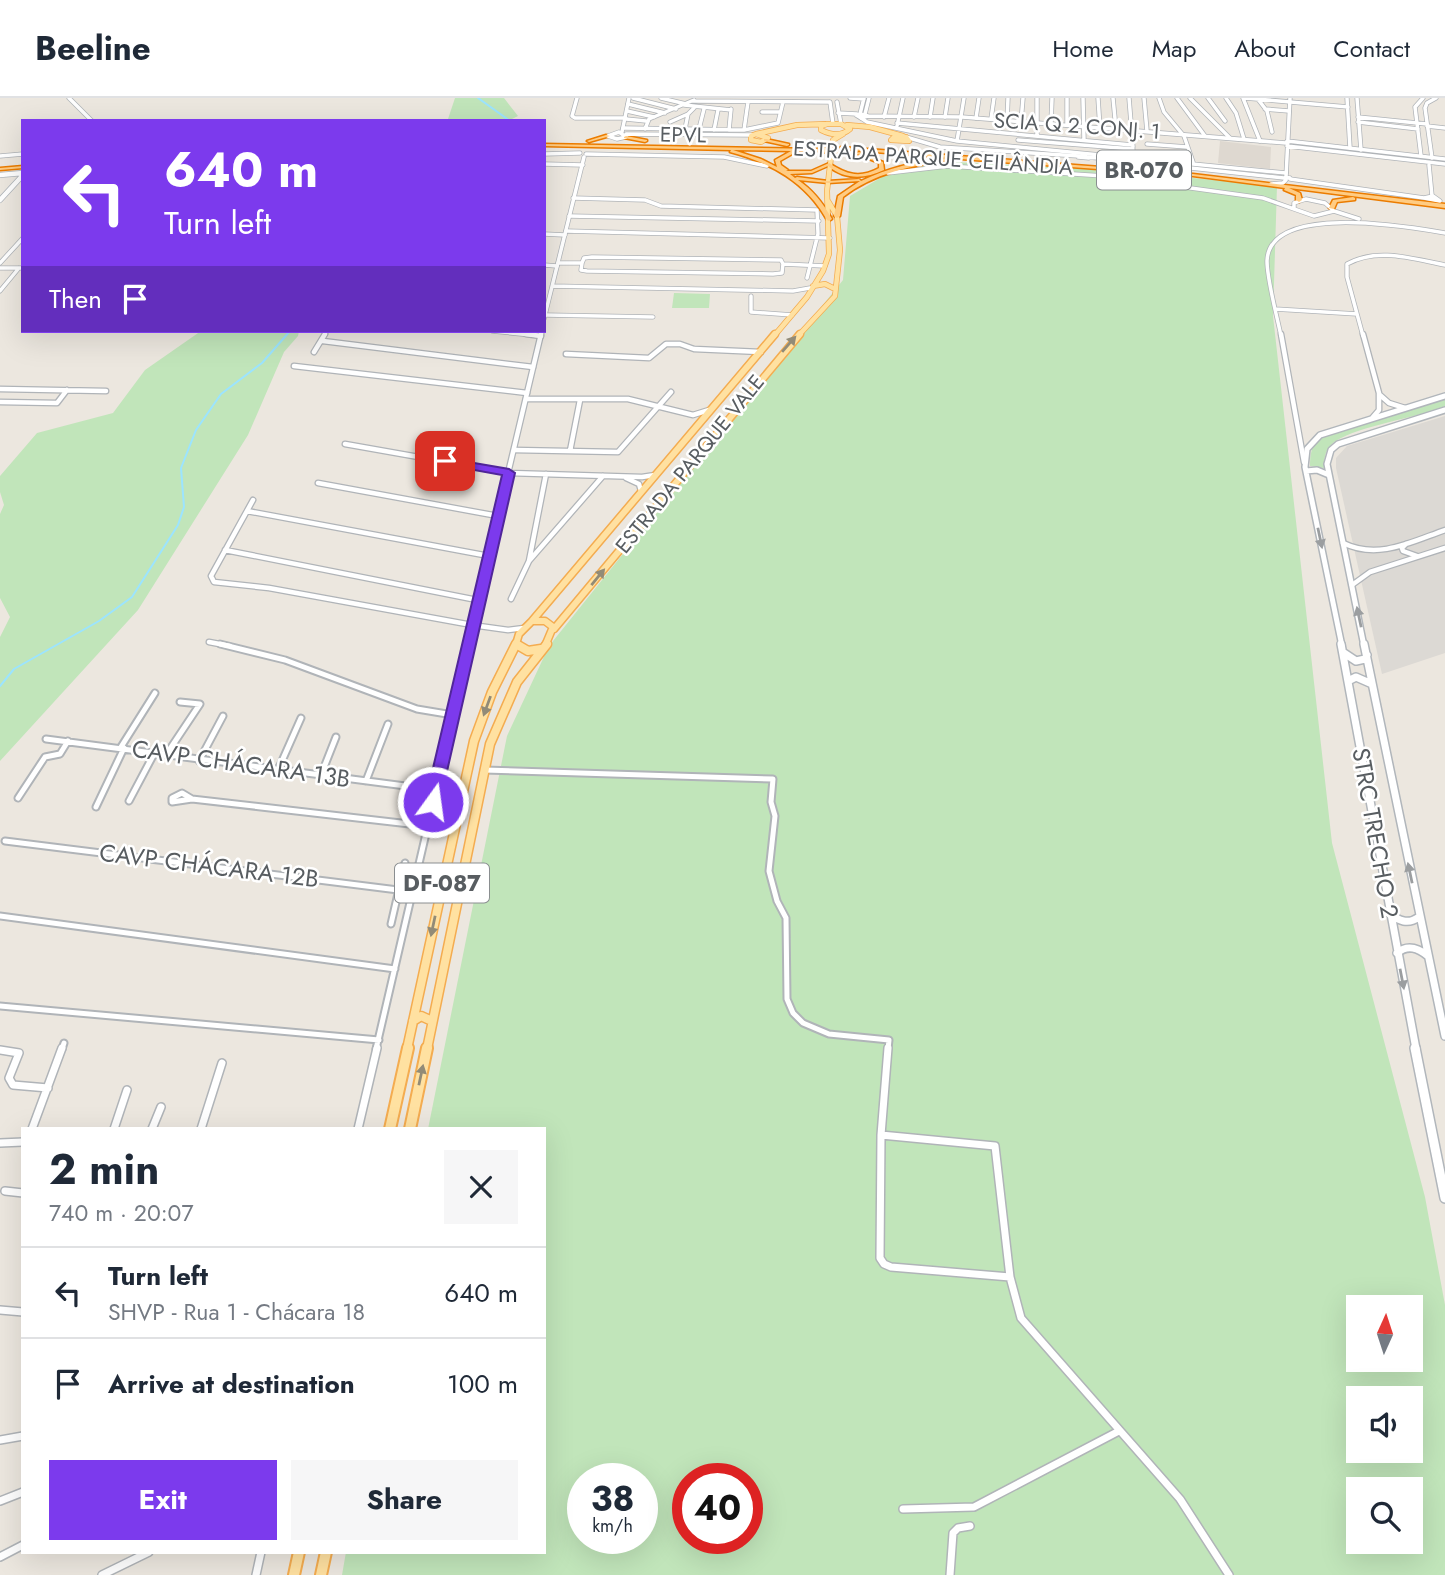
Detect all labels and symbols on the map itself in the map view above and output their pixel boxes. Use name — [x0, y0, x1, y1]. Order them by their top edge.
street label: SCIA Q 2 CONJ. 1 — [993, 105, 1161, 147]
street label: EPVL — [660, 120, 707, 150]
street label: ESTRADA PARQUE CEILÂNDIA — [792, 133, 1074, 183]
road number: BR-070 — [1097, 151, 1191, 190]
one-way arrow — [781, 335, 797, 353]
street label: ESTRADA PARQUE VALE — [608, 368, 772, 560]
pin — [415, 431, 475, 491]
one-way arrow — [1314, 527, 1325, 549]
one-way arrow — [590, 568, 605, 585]
one-way arrow — [1353, 606, 1364, 628]
one-way arrow — [481, 695, 492, 716]
street label: CAVP CHÁCARA 13B — [130, 731, 353, 796]
street label: STRC TRECHO 2 — [1343, 745, 1408, 921]
position arrow — [396, 765, 470, 839]
street label: CAVP CHÁCARA 12B — [97, 835, 321, 896]
one-way arrow — [1405, 862, 1416, 884]
road number: DF-087 — [395, 863, 489, 902]
one-way arrow — [428, 915, 439, 937]
one-way arrow — [1397, 968, 1408, 990]
one-way arrow — [416, 1064, 427, 1086]
north arrow — [1346, 1295, 1423, 1372]
speed limit sign: 40 — [672, 1463, 763, 1554]

